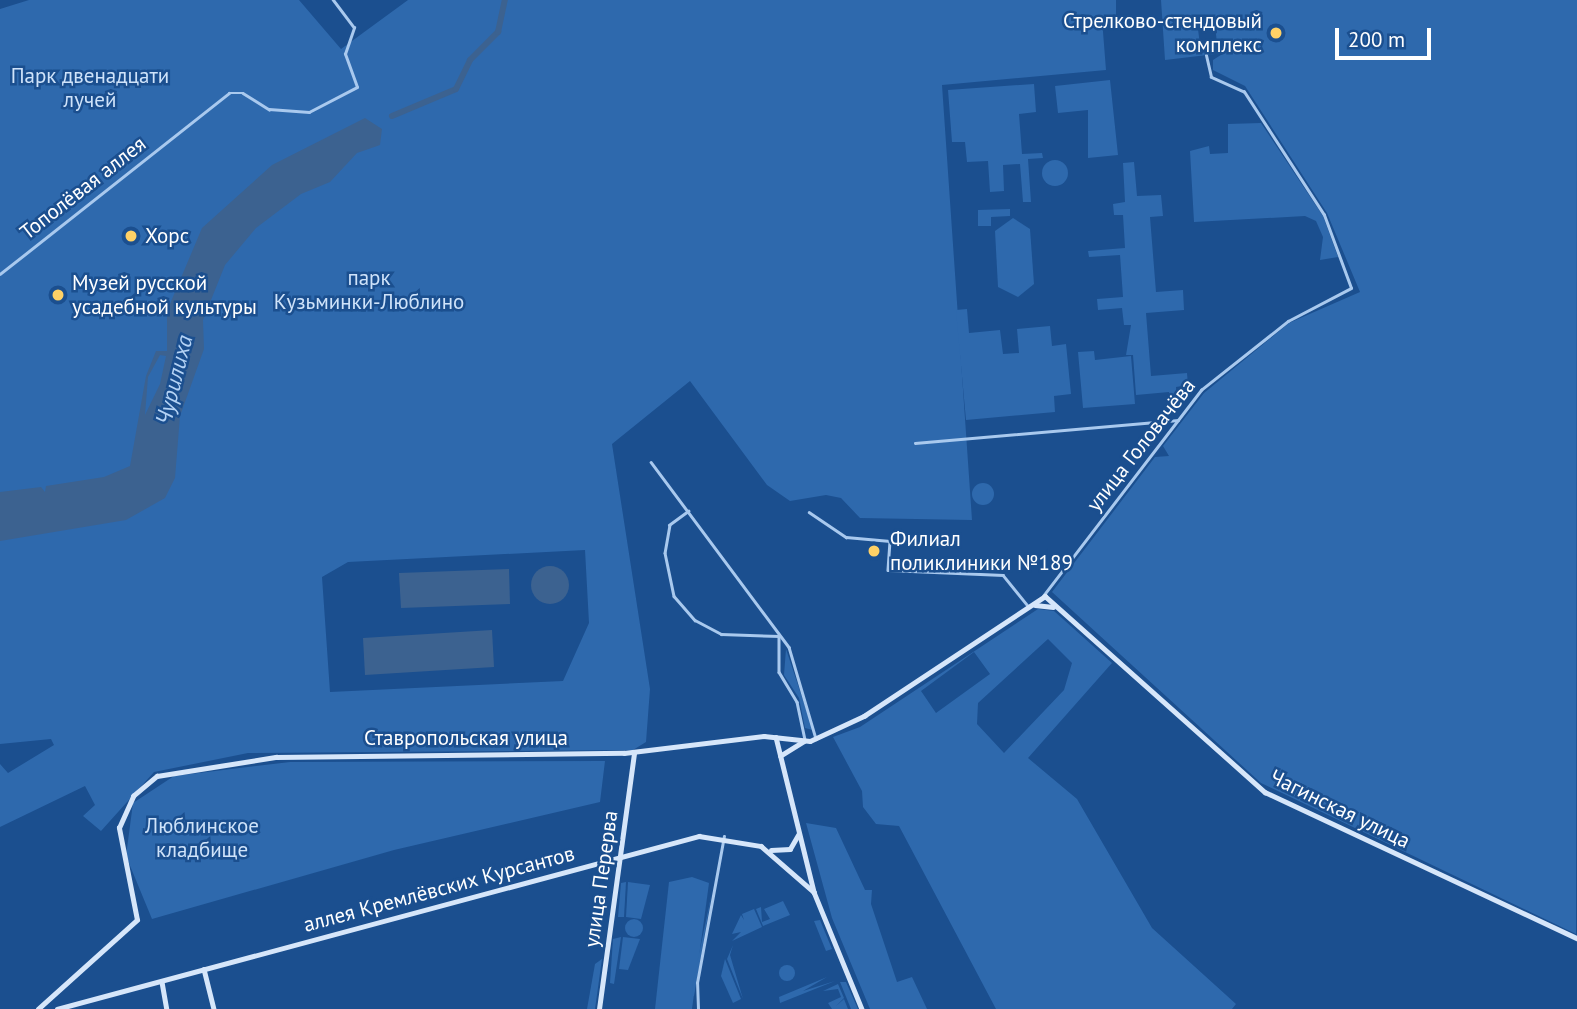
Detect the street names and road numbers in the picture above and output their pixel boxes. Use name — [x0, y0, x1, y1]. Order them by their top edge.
street label: Тополёвая аллея — [15, 131, 151, 245]
street label: улица Головачёва — [1081, 374, 1201, 516]
street label: Ставропольская улица — [364, 725, 568, 751]
street label: Чагинская улица — [1266, 764, 1414, 854]
street label: улица Перерва — [579, 809, 623, 949]
street label: аллея Кремлёвских Курсантов — [300, 841, 578, 937]

